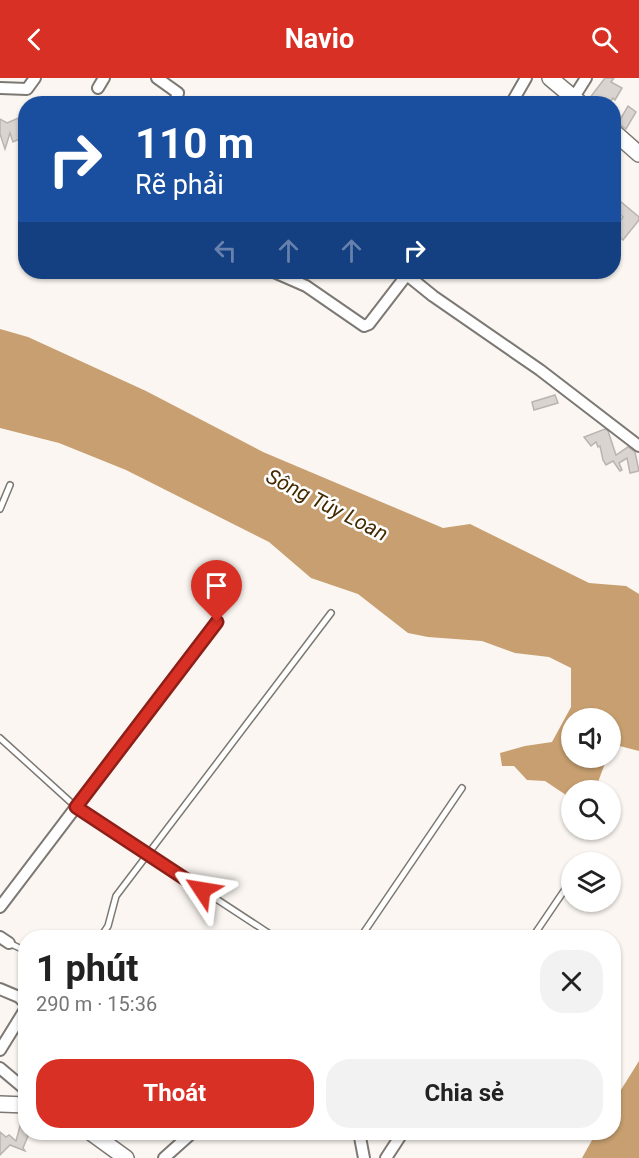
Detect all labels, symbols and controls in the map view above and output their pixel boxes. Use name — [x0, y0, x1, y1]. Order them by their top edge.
icon: back — [18, 23, 51, 56]
text: Navio — [285, 23, 354, 55]
icon: search — [588, 23, 621, 56]
text: 110 m — [135, 119, 254, 168]
icon: right — [36, 120, 114, 198]
text: Rẽ phải — [135, 169, 224, 201]
icon: left — [209, 234, 242, 267]
icon: ahead — [272, 234, 305, 267]
icon: ahead — [335, 234, 368, 267]
icon: right — [398, 234, 431, 267]
water label: Sông Túy Loan — [262, 464, 392, 546]
pin — [191, 560, 242, 622]
icon: arrive — [200, 569, 233, 602]
map controls — [561, 708, 621, 912]
button: sound — [561, 708, 621, 768]
button: search — [561, 780, 621, 840]
button: layers — [561, 852, 621, 912]
position arrow — [170, 858, 234, 922]
text: 1 phút — [36, 948, 138, 990]
button: close — [540, 950, 603, 1013]
text: 290 m · 15:36 — [36, 992, 157, 1016]
button: Thoát — [36, 1059, 314, 1128]
button: Chia sẻ — [326, 1059, 603, 1128]

